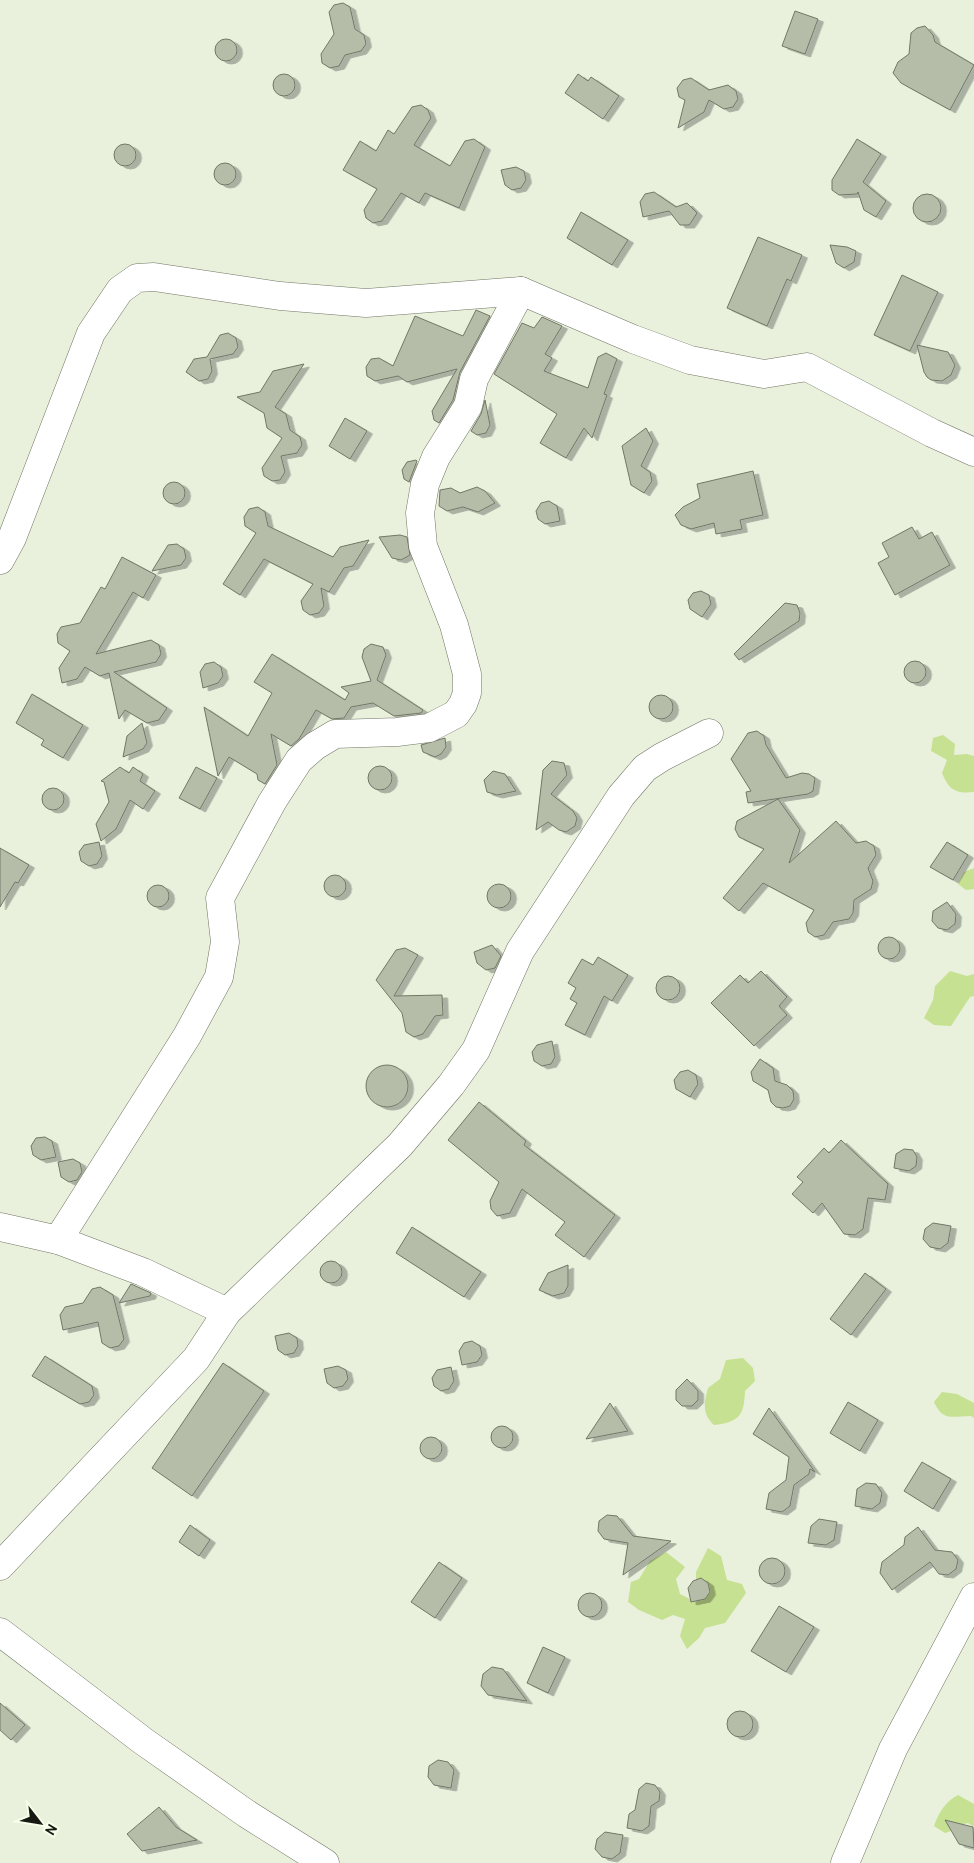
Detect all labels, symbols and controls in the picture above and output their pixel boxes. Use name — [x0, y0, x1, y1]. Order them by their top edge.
north arrow — [15, 1798, 65, 1848]
text: N — [40, 1820, 60, 1838]

